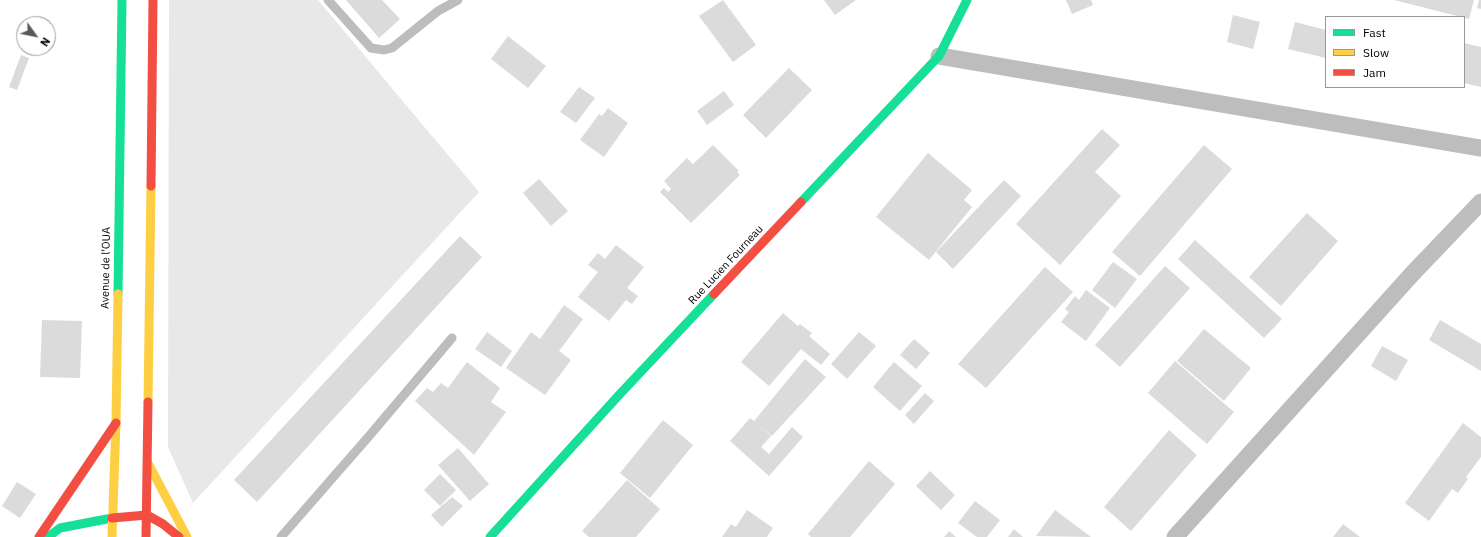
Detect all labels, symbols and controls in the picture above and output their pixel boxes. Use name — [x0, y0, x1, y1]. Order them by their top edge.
north arrow — [16, 16, 56, 56]
legend — [1325, 16, 1465, 88]
text: Fast — [1363, 25, 1386, 40]
text: N — [37, 35, 53, 49]
text: Slow — [1363, 45, 1389, 60]
text: Jam — [1363, 65, 1386, 80]
street label: Rue Lucien Fourneau — [686, 223, 766, 307]
street label: Avenue de l'OUA — [99, 227, 113, 309]

